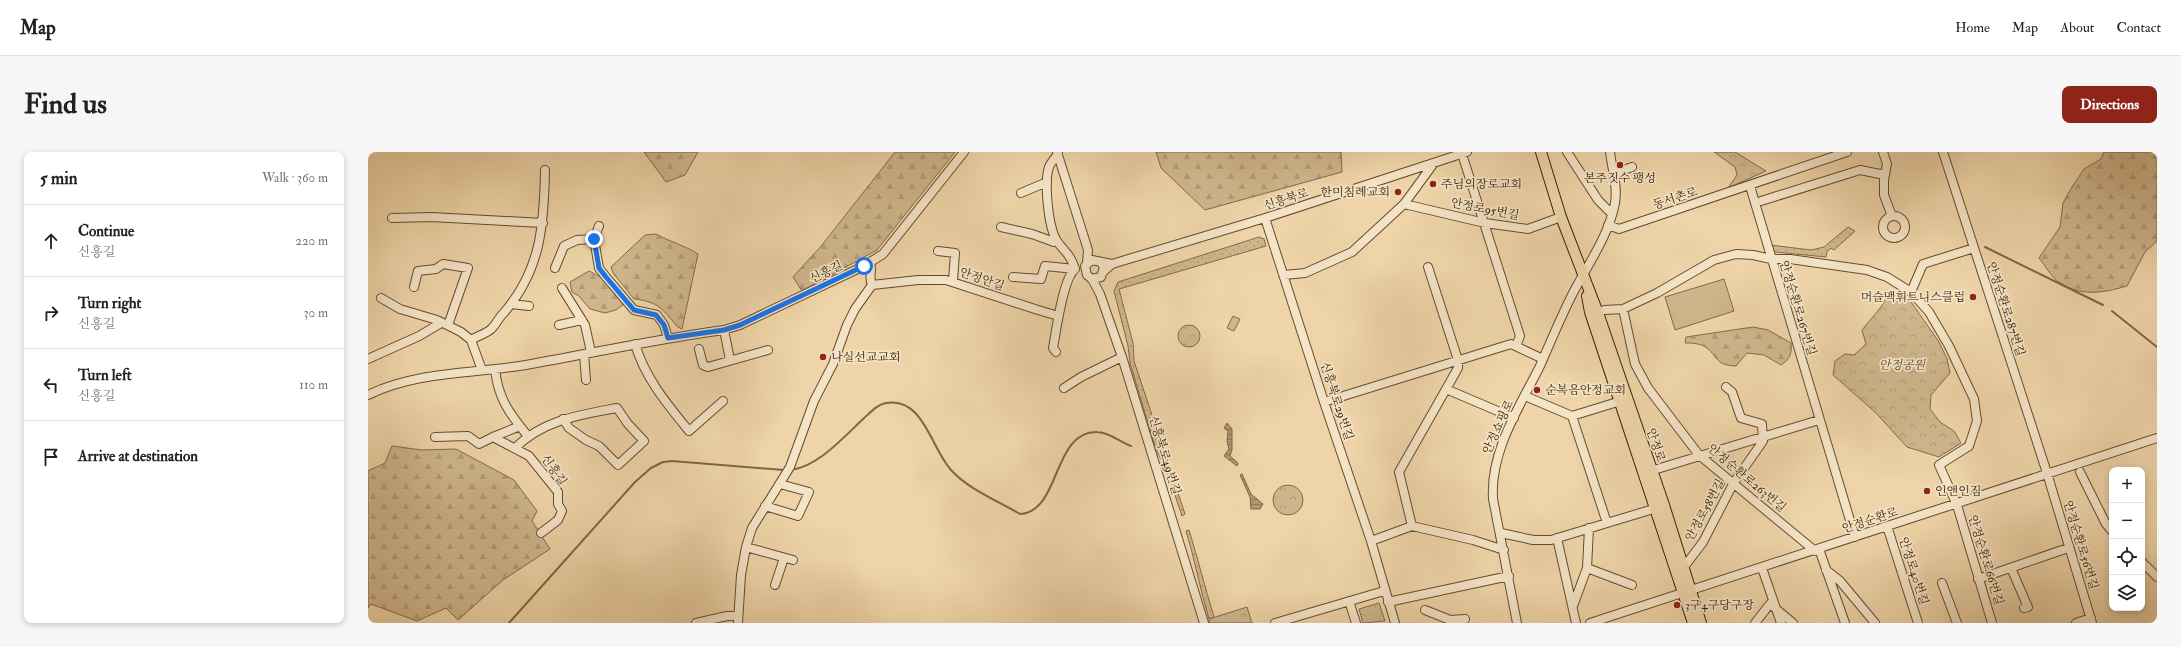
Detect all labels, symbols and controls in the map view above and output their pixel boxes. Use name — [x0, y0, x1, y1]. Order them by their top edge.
text: Map — [20, 16, 56, 40]
text: Home — [1955, 19, 1990, 36]
text: Map — [2012, 19, 2038, 36]
text: About — [2060, 19, 2094, 36]
text: Contact — [2116, 19, 2161, 36]
button: Directions — [2062, 86, 2157, 123]
text: Find us — [24, 87, 107, 122]
marker: 본주짓수 팽성 — [1615, 160, 1625, 170]
text: 5 min — [40, 168, 78, 189]
text: Walk · 360 m — [262, 170, 328, 186]
place label: 본주짓수 팽성 — [1584, 171, 1656, 186]
place label: 주님의장로교회 — [1441, 177, 1522, 192]
marker: 주님의장로교회 — [1428, 179, 1438, 189]
street label: 동서촌로 — [1651, 184, 1700, 213]
street label: 신흥북로 — [1262, 185, 1311, 214]
place label: 한미침례교회 — [1320, 185, 1390, 200]
marker: 한미침례교회 — [1393, 187, 1403, 197]
street label: 안정로95번길 — [1449, 196, 1520, 223]
text: Continue — [78, 222, 134, 241]
icon: ahead — [40, 230, 62, 252]
route end — [585, 230, 603, 248]
text: 220 m — [295, 233, 328, 249]
text: 신흥길 — [78, 244, 116, 260]
route start — [855, 257, 873, 275]
street label: 신흥길 — [807, 258, 845, 287]
street label: 안정순환로267번길 — [1776, 259, 1819, 358]
street label: 안정순환로287번길 — [1983, 260, 2028, 358]
street label: 안정안길 — [957, 265, 1006, 294]
place label: 머슬맥휘트니스클럽 — [1861, 290, 1965, 305]
marker: 머슬맥휘트니스클럽 — [1968, 292, 1978, 302]
text: Turn right — [78, 294, 141, 313]
icon: right — [40, 302, 62, 324]
text: 30 m — [304, 305, 328, 321]
text: 신흥길 — [78, 316, 116, 332]
place label: 나실선교교회 — [831, 350, 901, 365]
marker: 나실선교교회 — [818, 352, 828, 362]
park label: 안정공원 — [1879, 358, 1927, 373]
street label: 신흥북로29번길 — [1317, 360, 1356, 442]
text: Turn left — [78, 366, 132, 385]
icon: left — [40, 374, 62, 396]
text: 110 m — [299, 377, 328, 393]
place label: 순복음안정교회 — [1545, 383, 1626, 398]
marker: 순복음안정교회 — [1532, 385, 1542, 395]
text: 신흥길 — [78, 388, 116, 404]
street label: 안정쇼핑로 — [1480, 397, 1517, 457]
street label: 신흥북로49번길 — [1145, 414, 1184, 497]
street label: 안정로 — [1643, 426, 1668, 464]
street label: 안정순환로263번길 — [1704, 441, 1789, 516]
icon: arrive — [40, 446, 62, 468]
text: Arrive at destination — [78, 447, 198, 466]
street label: 신흥길 — [537, 452, 570, 489]
map controls — [2109, 467, 2145, 611]
button: + — [2109, 467, 2145, 503]
street label: 안정로58번길 — [1682, 476, 1729, 544]
place label: 인앤인짐 — [1935, 484, 1981, 499]
marker: 인앤인짐 — [1922, 486, 1932, 496]
street label: 안정순환로56번길 — [2060, 499, 2101, 592]
button: − — [2109, 503, 2145, 539]
street label: 안정순환로 — [1840, 504, 1900, 537]
street label: 안정순환로66번길 — [1965, 513, 2006, 607]
street label: 안정로40번길 — [1895, 535, 1932, 607]
button: locate — [2109, 539, 2145, 575]
button: layers — [2109, 575, 2145, 611]
place label: 3구4구당구장 — [1685, 598, 1754, 613]
marker: 3구4구당구장 — [1672, 600, 1682, 610]

